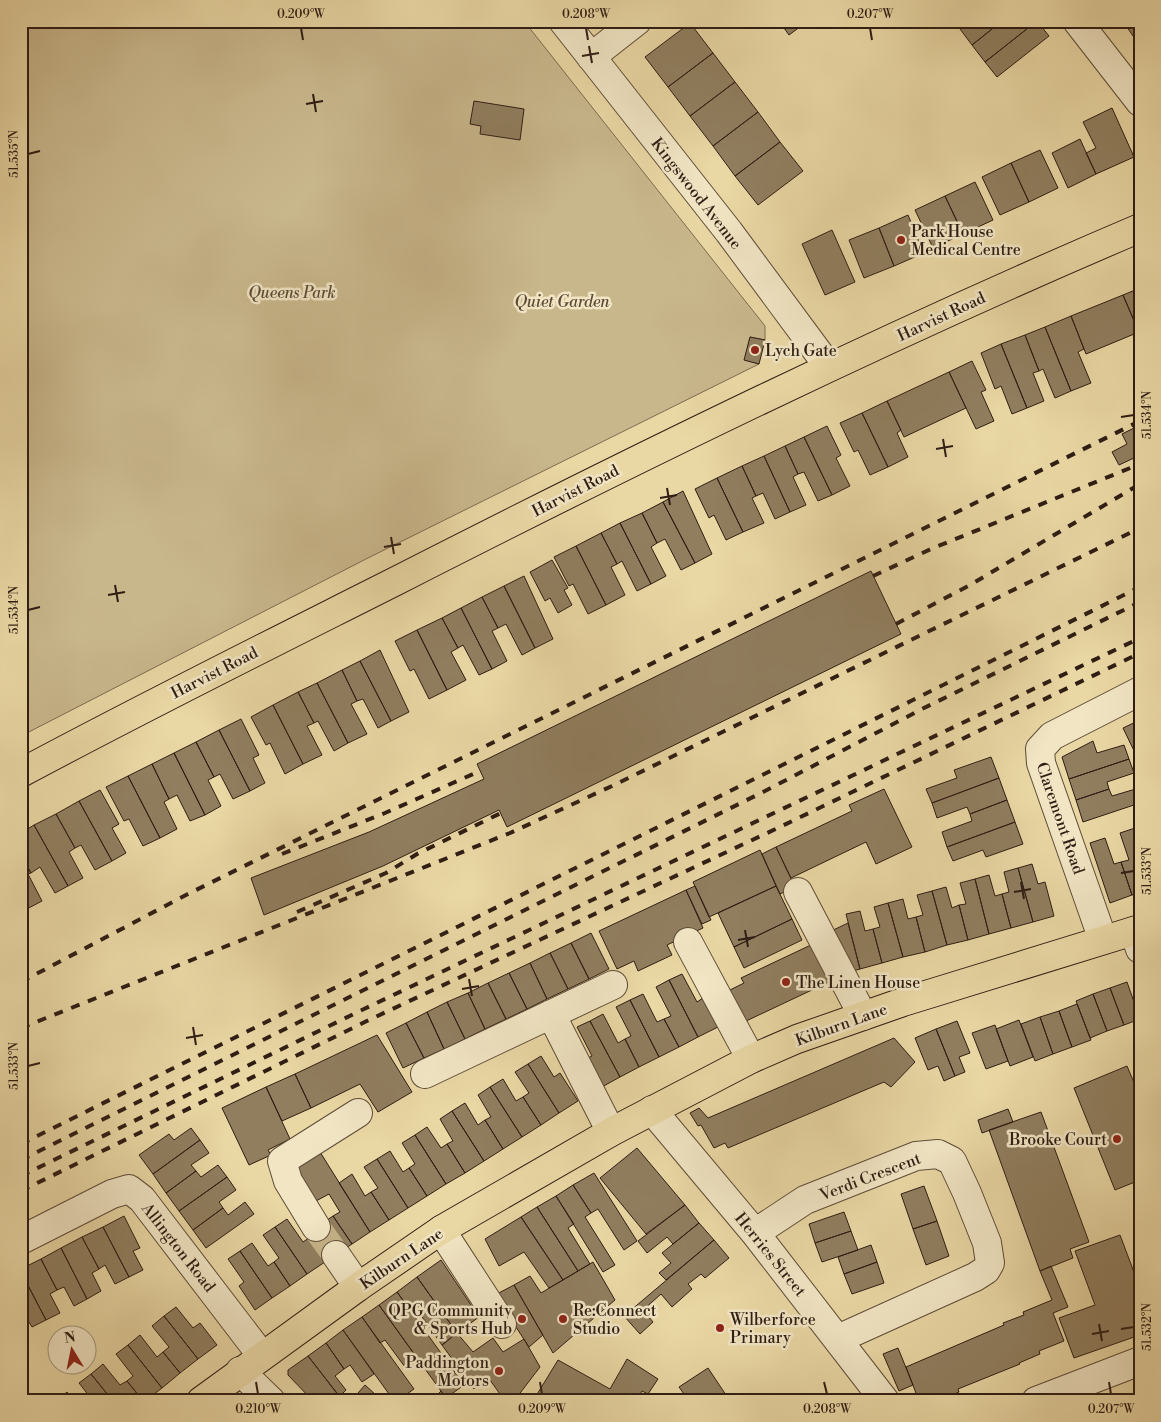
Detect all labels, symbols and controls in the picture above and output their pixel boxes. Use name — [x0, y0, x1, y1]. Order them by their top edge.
text: 0.209°W — [277, 7, 326, 22]
text: 0.208°W — [562, 7, 611, 22]
text: 0.207°W — [847, 7, 894, 22]
text: 51.535°N — [7, 130, 22, 178]
street label: Kingswood Avenue — [646, 134, 746, 253]
place label: Park House Medical Centre — [911, 222, 1021, 260]
marker: Park House Medical Centre — [895, 234, 907, 246]
park label: Queens Park — [248, 283, 336, 303]
street label: Harvist Road — [894, 288, 989, 346]
park label: Quiet Garden — [514, 292, 611, 312]
place label: Lych Gate — [765, 341, 837, 361]
marker: Lych Gate — [749, 344, 761, 356]
text: 51.534°N — [1140, 391, 1155, 439]
street label: Harvist Road — [529, 460, 622, 521]
text: 51.534°N — [7, 586, 22, 634]
street label: Harvist Road — [168, 642, 261, 703]
street label: Claremont Road — [1032, 760, 1089, 877]
text: 51.533°N — [1140, 847, 1155, 895]
place label: The Linen House — [796, 973, 920, 993]
marker: The Linen House — [780, 976, 792, 988]
street label: Kilburn Lane — [793, 999, 890, 1051]
text: 51.533°N — [7, 1042, 22, 1090]
place label: Brooke Court — [1008, 1130, 1107, 1150]
marker: Brooke Court — [1111, 1133, 1123, 1145]
street label: Verdi Crescent — [816, 1148, 924, 1206]
street label: Allington Road — [136, 1198, 219, 1296]
street label: Herries Street — [730, 1209, 810, 1301]
street label: Kilburn Lane — [356, 1224, 447, 1294]
place label: QPG Community & Sports Hub — [388, 1301, 512, 1339]
place label: Re:Connect Studio — [573, 1301, 657, 1339]
text: 51.532°N — [1140, 1303, 1155, 1351]
place label: Wilberforce Primary — [729, 1310, 816, 1348]
marker: QPG Community & Sports Hub — [516, 1313, 528, 1325]
marker: Re:Connect Studio — [557, 1313, 569, 1325]
marker: Wilberforce Primary — [714, 1322, 726, 1334]
north arrow — [48, 1324, 98, 1374]
text: N — [63, 1328, 77, 1348]
place label: Paddington Motors — [406, 1353, 489, 1391]
marker: Paddington Motors — [493, 1365, 505, 1377]
text: 0.210°W — [235, 1402, 282, 1417]
text: 0.209°W — [518, 1402, 567, 1417]
text: 0.208°W — [803, 1402, 852, 1417]
text: 0.207°W — [1088, 1402, 1135, 1417]

